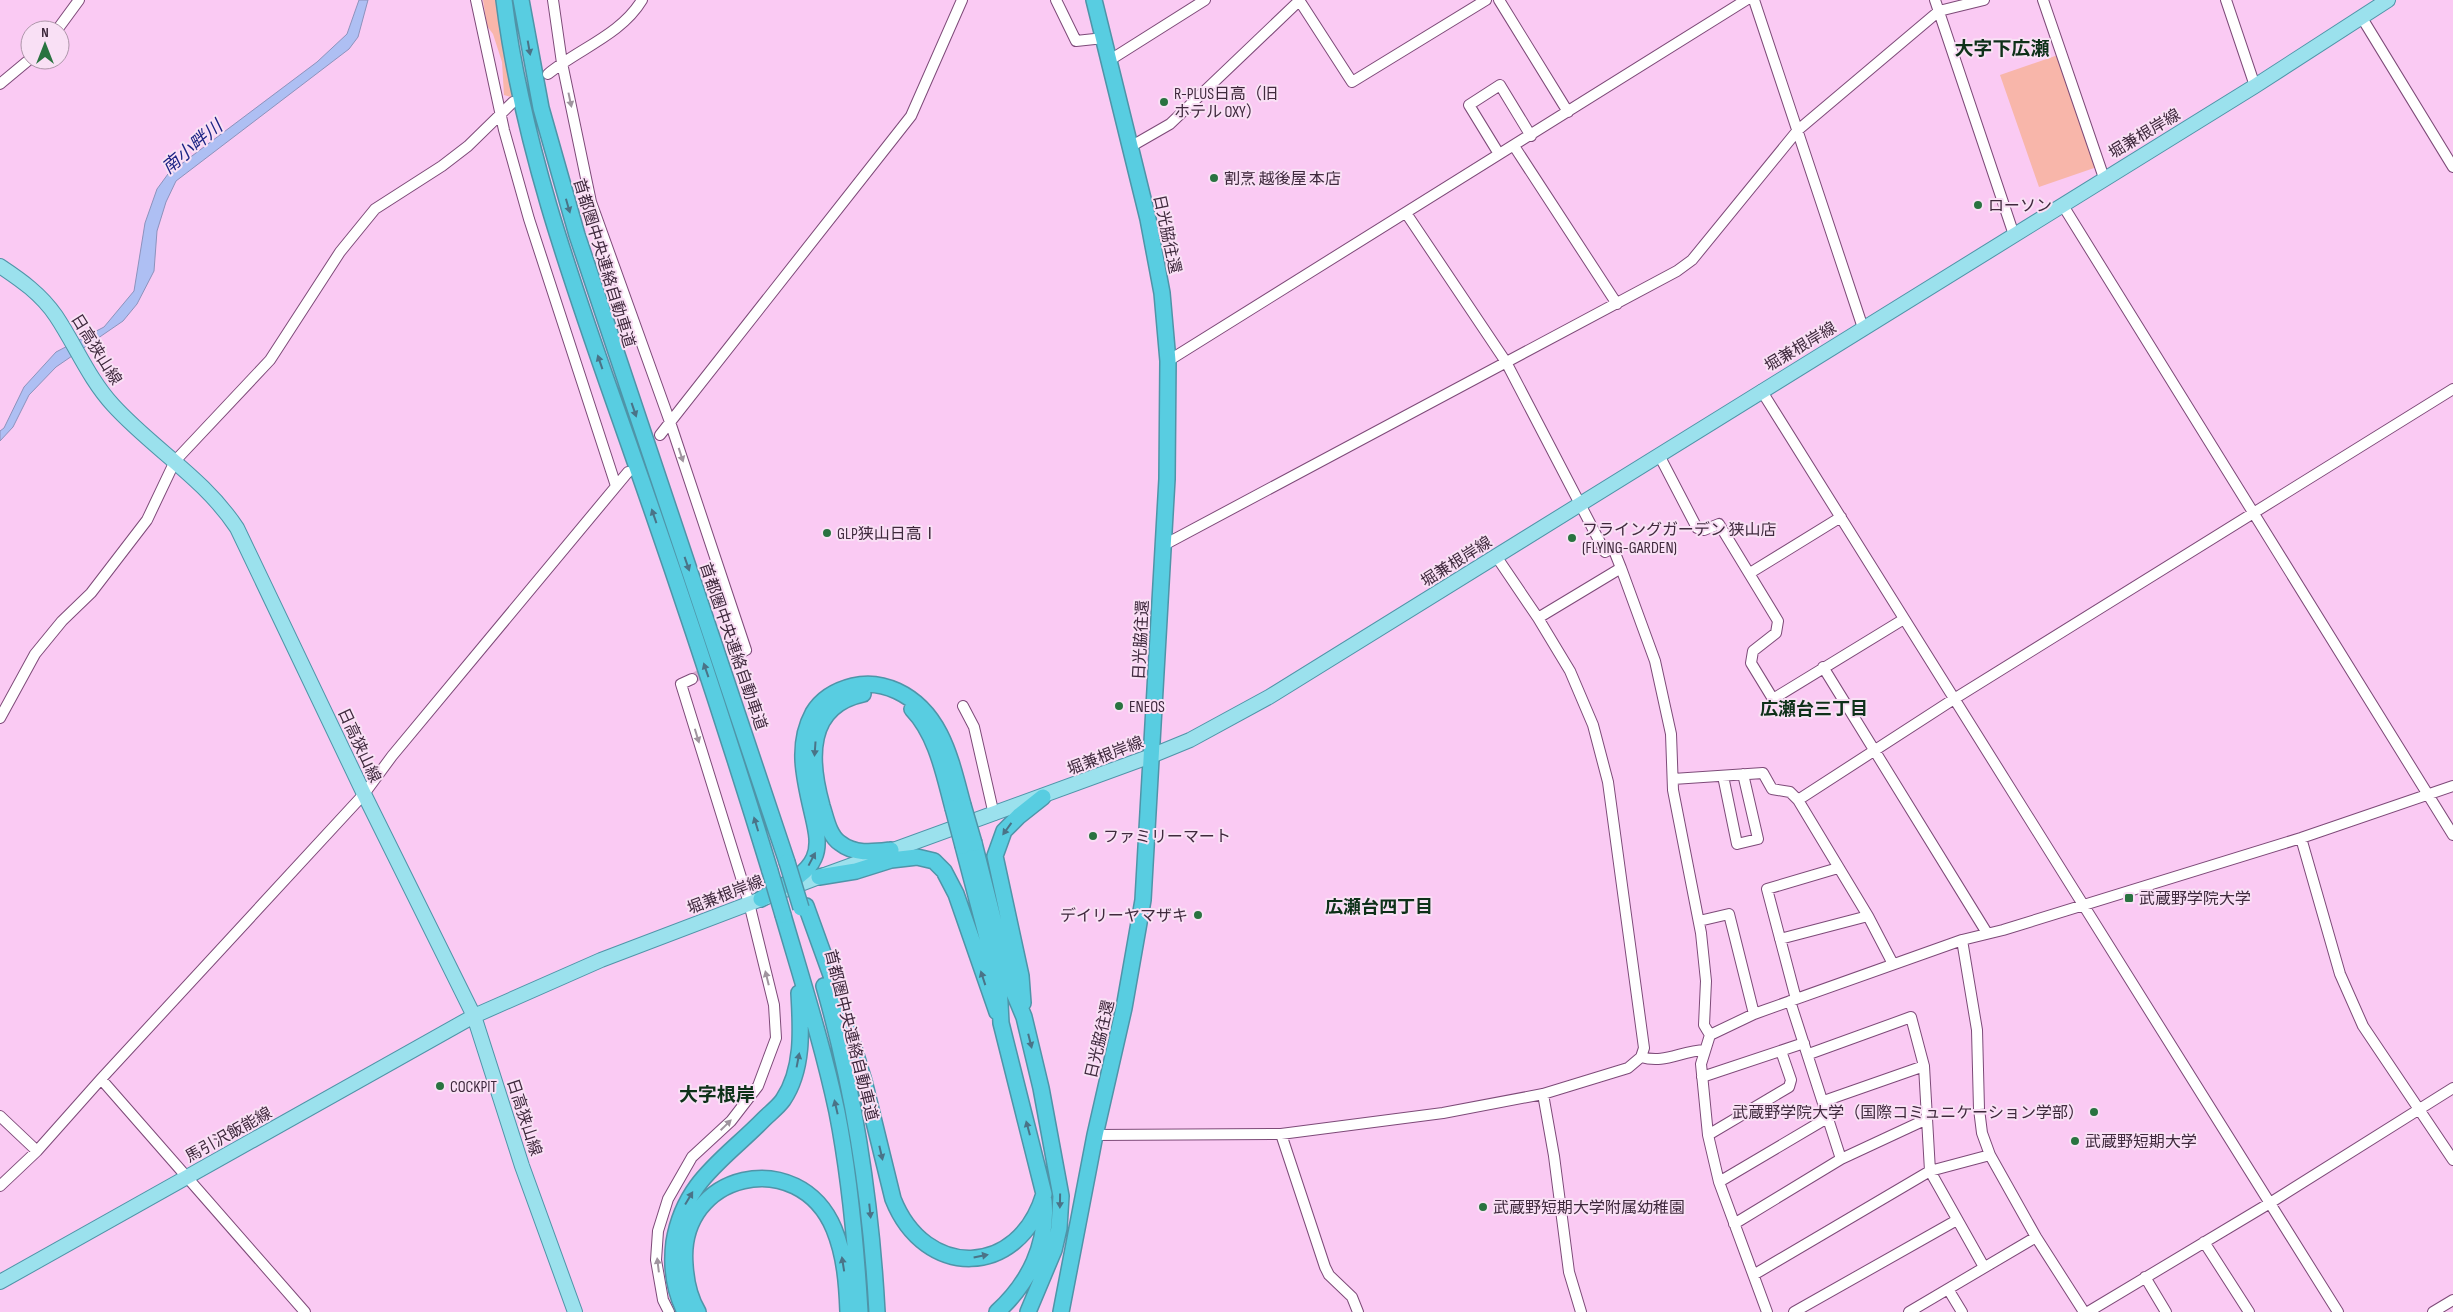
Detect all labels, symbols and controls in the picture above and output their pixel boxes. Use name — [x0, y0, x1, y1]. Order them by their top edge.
north arrow — [20, 20, 70, 70]
text: N — [41, 24, 49, 41]
district label: 大字下広瀬 — [1954, 38, 2050, 61]
one-way arrow — [525, 41, 533, 57]
place label: R-PLUS日高（旧 ホテル OXY） — [1174, 85, 1278, 122]
one-way arrow — [566, 92, 574, 108]
marker: R-PLUS日高（旧 ホテル OXY） — [1158, 96, 1170, 108]
street label: 堀兼根岸線 — [2106, 106, 2184, 163]
water label: 南小畔川 — [158, 115, 228, 179]
place label: 割烹 越後屋 本店 — [1224, 170, 1341, 189]
marker: 割烹 越後屋 本店 — [1208, 172, 1220, 184]
street label: 首都圏中央連絡自動車道 — [569, 176, 638, 350]
street label: 日光脇往還 — [1149, 193, 1184, 275]
place label: ローソン — [1988, 197, 2052, 216]
one-way arrow — [565, 198, 573, 213]
marker: ローソン — [1972, 199, 1984, 211]
street label: 日高狭山線 — [66, 311, 125, 389]
street label: 堀兼根岸線 — [1762, 319, 1840, 376]
one-way arrow — [596, 355, 603, 370]
one-way arrow — [631, 403, 638, 418]
one-way arrow — [677, 447, 685, 462]
one-way arrow — [650, 508, 657, 523]
place label: フライングガーデン 狭山店 (FLYING-GARDEN) — [1582, 521, 1777, 558]
place label: GLP狭山日高Ⅰ — [837, 525, 938, 544]
marker: GLP狭山日高Ⅰ — [821, 527, 833, 539]
marker: フライングガーデン 狭山店 (FLYING-GARDEN) — [1566, 532, 1578, 544]
street label: 堀兼根岸線 — [1418, 533, 1496, 592]
one-way arrow — [683, 557, 691, 572]
street label: 首都圏中央連絡自動車道 — [695, 560, 770, 733]
street label: 日光脇往還 — [1130, 600, 1153, 681]
one-way arrow — [702, 662, 709, 677]
place label: ENEOS — [1129, 698, 1165, 717]
district label: 広瀬台三丁目 — [1760, 699, 1868, 720]
marker: ENEOS — [1113, 700, 1125, 712]
street label: 日高狭山線 — [333, 705, 384, 786]
one-way arrow — [694, 729, 702, 744]
street label: 堀兼根岸線 — [1065, 733, 1146, 780]
one-way arrow — [810, 741, 818, 757]
one-way arrow — [751, 817, 759, 832]
one-way arrow — [1002, 822, 1012, 836]
place label: ファミリーマート — [1103, 828, 1231, 847]
marker: ファミリーマート — [1087, 830, 1099, 842]
one-way arrow — [808, 851, 816, 866]
street label: 堀兼根岸線 — [685, 872, 766, 919]
place label: 武蔵野学院大学 — [2139, 890, 2251, 909]
marker: 武蔵野学院大学 — [2123, 892, 2135, 904]
district label: 広瀬台四丁目 — [1325, 897, 1433, 918]
place label: デイリーヤマザキ — [1060, 907, 1188, 926]
marker: デイリーヤマザキ — [1192, 909, 1204, 921]
street label: 首都圏中央連絡自動車道 — [820, 948, 881, 1123]
one-way arrow — [979, 970, 986, 985]
one-way arrow — [763, 971, 771, 986]
street label: 日光脇往還 — [1082, 998, 1119, 1080]
one-way arrow — [1026, 1034, 1034, 1049]
one-way arrow — [794, 1051, 802, 1067]
street label: 日高狭山線 — [502, 1076, 545, 1158]
place label: COCKPIT — [450, 1078, 497, 1097]
marker: COCKPIT — [434, 1080, 446, 1092]
district label: 大字根岸 — [679, 1084, 755, 1107]
one-way arrow — [831, 1099, 839, 1115]
street label: 馬引沢飯能線 — [182, 1104, 275, 1167]
place label: 武蔵野学院大学（国際コミュニケーション学部） — [1732, 1104, 2084, 1123]
marker: 武蔵野学院大学（国際コミュニケーション学部） — [2088, 1106, 2100, 1118]
one-way arrow — [720, 1119, 732, 1131]
one-way arrow — [1023, 1121, 1031, 1136]
place label: 武蔵野短期大学 — [2085, 1133, 2197, 1152]
marker: 武蔵野短期大学 — [2069, 1135, 2081, 1147]
one-way arrow — [877, 1146, 885, 1161]
one-way arrow — [684, 1192, 693, 1205]
one-way arrow — [1056, 1193, 1064, 1209]
place label: 武蔵野短期大学附属幼稚園 — [1493, 1199, 1685, 1218]
marker: 武蔵野短期大学附属幼稚園 — [1477, 1201, 1489, 1213]
one-way arrow — [866, 1204, 874, 1220]
one-way arrow — [973, 1252, 989, 1260]
one-way arrow — [839, 1255, 847, 1271]
one-way arrow — [654, 1256, 662, 1272]

